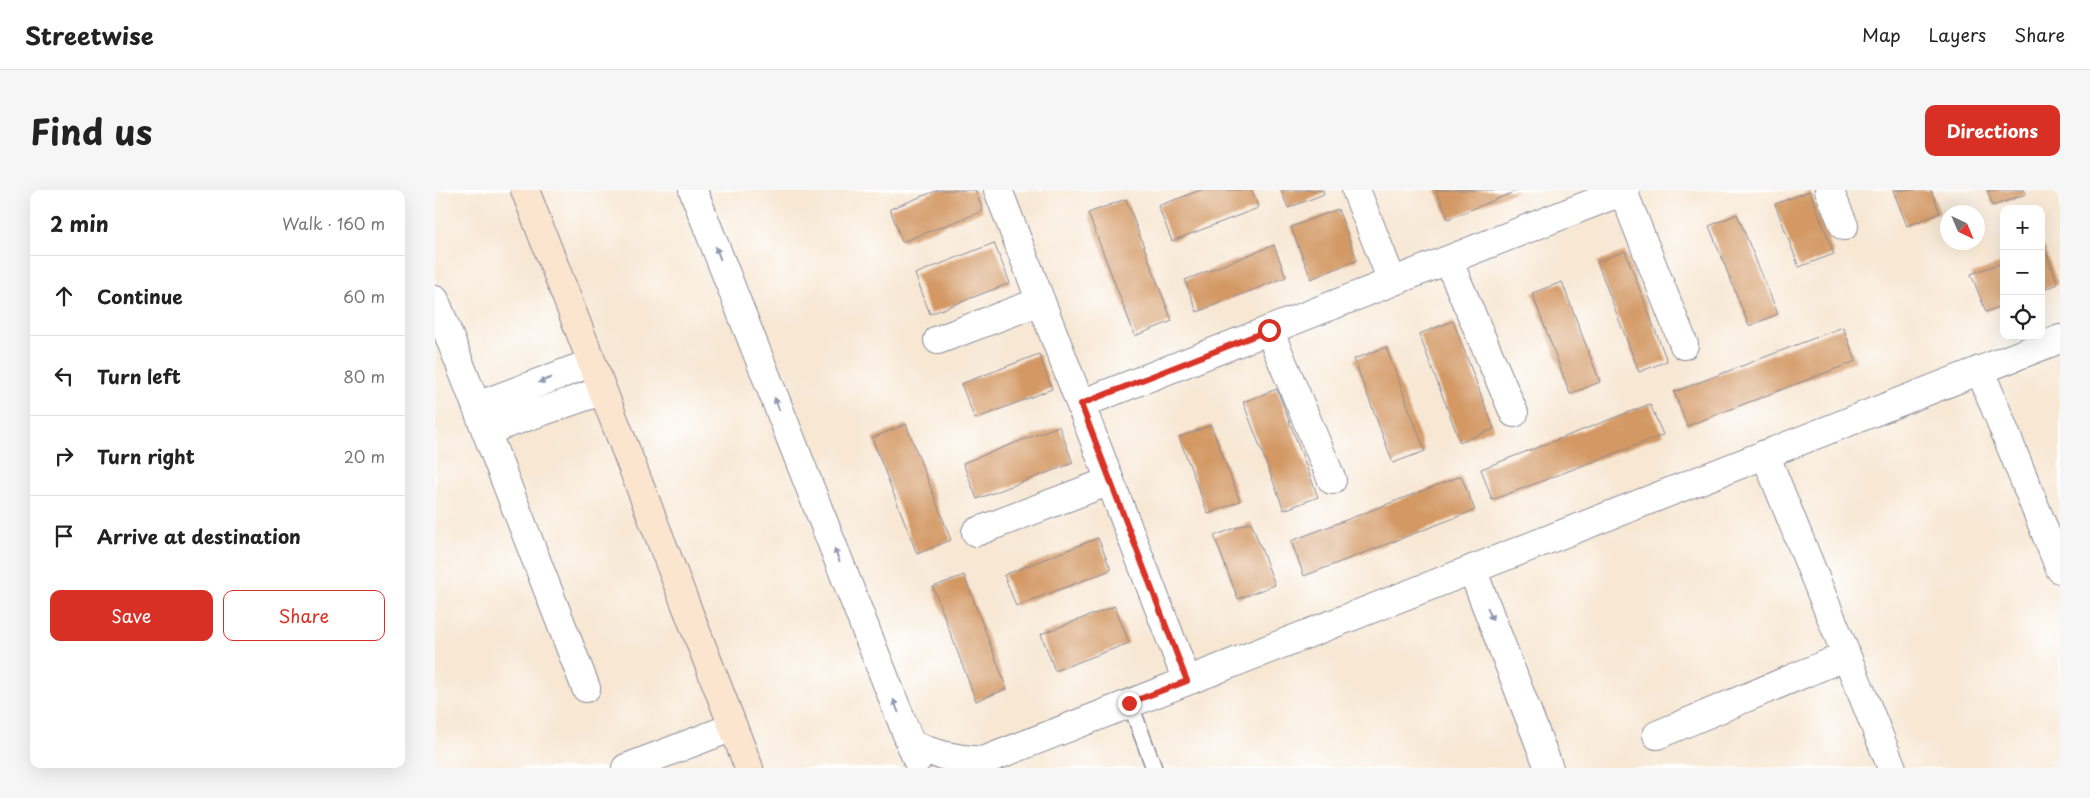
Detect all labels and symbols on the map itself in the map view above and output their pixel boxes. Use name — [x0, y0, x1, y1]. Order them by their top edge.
north arrow — [1940, 205, 1985, 250]
one-way arrow — [714, 245, 721, 260]
route start — [1258, 319, 1281, 342]
one-way arrow — [537, 376, 552, 384]
one-way arrow — [773, 397, 781, 411]
one-way arrow — [833, 547, 841, 562]
one-way arrow — [1486, 607, 1494, 621]
route end — [1118, 692, 1141, 715]
one-way arrow — [892, 699, 900, 713]

